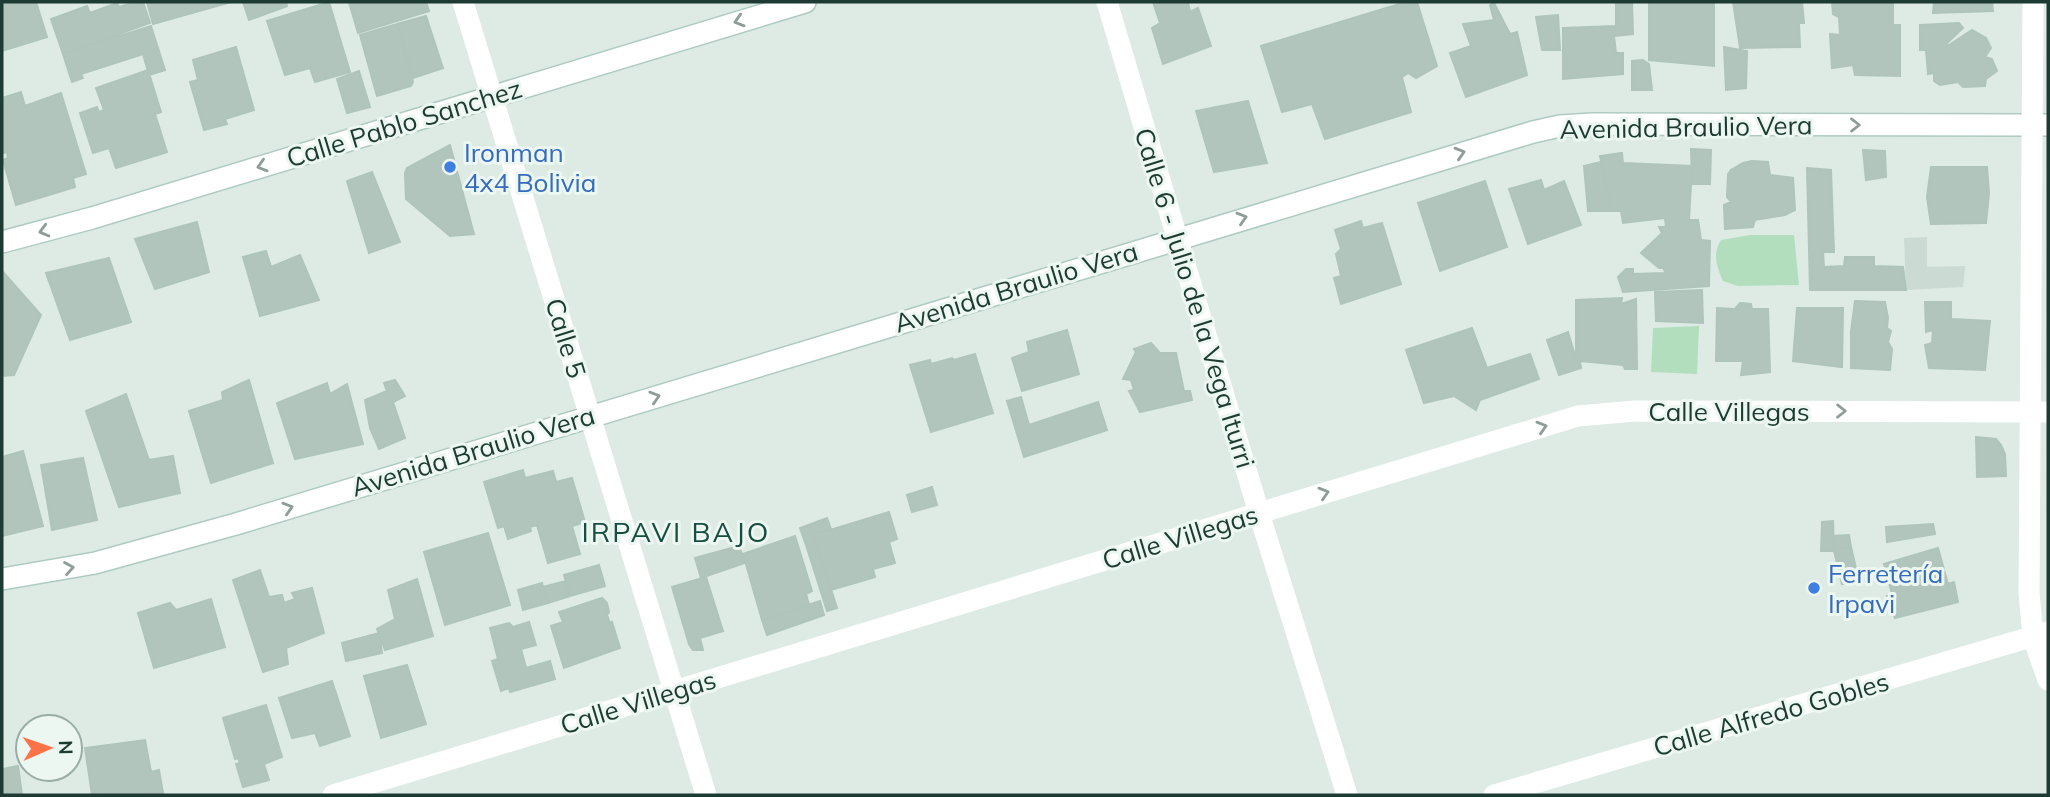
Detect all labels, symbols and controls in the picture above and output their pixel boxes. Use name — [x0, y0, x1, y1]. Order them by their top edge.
one-way arrow — [734, 13, 746, 28]
street label: Calle Pablo Sanchez — [282, 72, 526, 174]
street label: Avenida Braulio Vera — [1559, 108, 1813, 146]
one-way arrow — [1851, 117, 1861, 133]
street label: Calle 6 - Julio de la Vega Iturri — [1127, 124, 1263, 472]
place label: Ironman 4x4 Bolivia — [464, 136, 596, 199]
one-way arrow — [1454, 147, 1466, 162]
one-way arrow — [256, 157, 268, 172]
marker: Ironman 4x4 Bolivia — [442, 159, 458, 175]
one-way arrow — [1236, 211, 1248, 226]
one-way arrow — [38, 222, 50, 237]
street label: Avenida Braulio Vera — [890, 234, 1142, 340]
street label: Calle 5 — [538, 294, 594, 382]
one-way arrow — [648, 390, 660, 405]
street label: Calle Villegas — [1648, 395, 1810, 428]
street label: Avenida Braulio Vera — [347, 398, 599, 504]
one-way arrow — [1836, 403, 1847, 419]
one-way arrow — [1536, 421, 1548, 436]
one-way arrow — [1318, 487, 1330, 502]
street label: Calle Villegas — [1098, 498, 1262, 576]
one-way arrow — [282, 501, 294, 516]
district label: IRPAVI BAJO — [582, 514, 770, 549]
place label: Ferretería Irpavi — [1828, 557, 1943, 620]
one-way arrow — [63, 561, 75, 576]
marker: Ferretería Irpavi — [1806, 580, 1822, 596]
street label: Calle Villegas — [556, 663, 720, 741]
street label: Calle Alfredo Gobles — [1649, 665, 1893, 763]
north arrow — [14, 713, 84, 783]
text: N — [54, 740, 78, 755]

